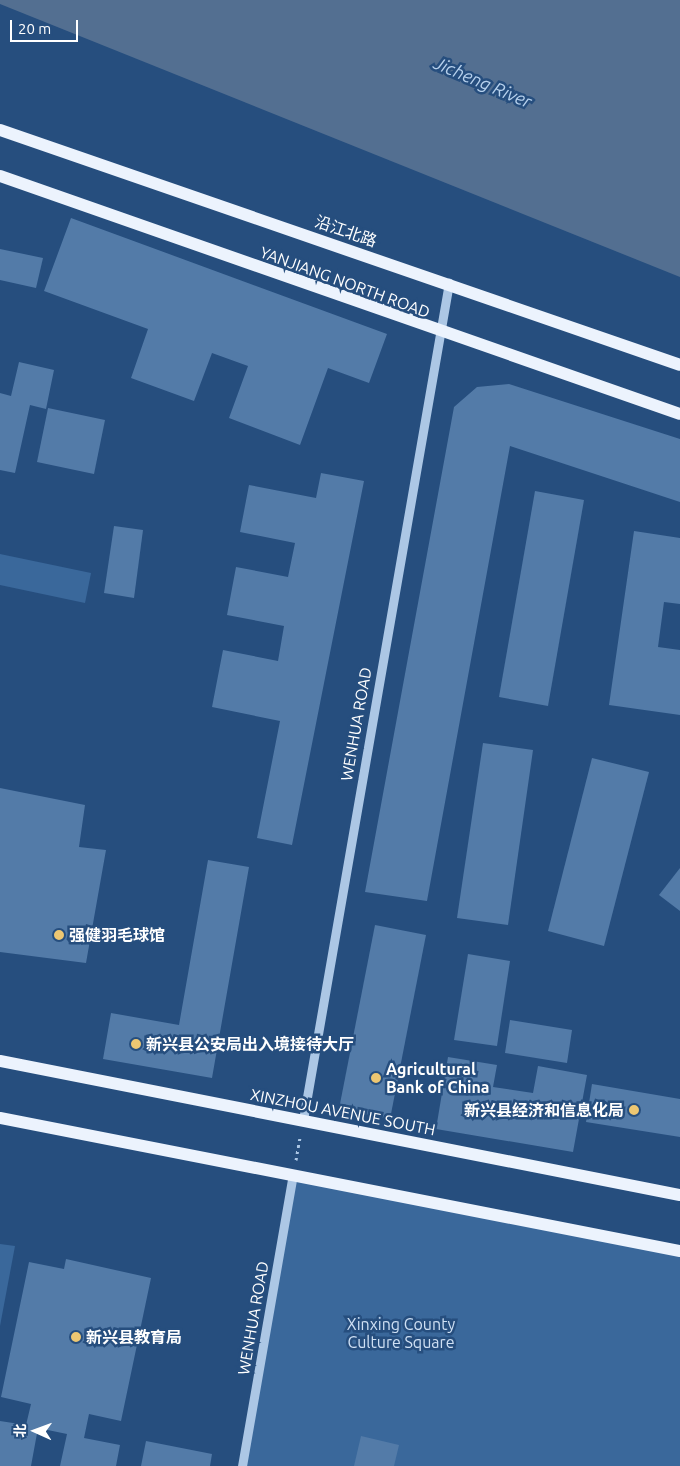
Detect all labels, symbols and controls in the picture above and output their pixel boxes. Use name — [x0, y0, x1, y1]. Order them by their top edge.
scale bar — [12, 10, 80, 42]
text: 20 m — [18, 20, 51, 37]
water label: Jicheng River — [431, 52, 535, 112]
street label: 沿江北路 — [313, 212, 379, 250]
street label: YANJIANG NORTH ROAD — [257, 242, 433, 322]
street label: WENHUA ROAD — [337, 666, 375, 782]
place label: 强健羽毛球馆 — [69, 925, 165, 945]
marker: 强健羽毛球馆 — [53, 929, 65, 941]
place label: 新兴县公安局出入境接待大厅 — [146, 1034, 354, 1054]
marker: 新兴县公安局出入境接待大厅 — [130, 1038, 142, 1050]
place label: Agricultural Bank of China — [386, 1059, 490, 1097]
marker: Agricultural Bank of China — [370, 1072, 382, 1084]
street label: XINZHOU AVENUE SOUTH — [249, 1085, 437, 1139]
place label: 新兴县经济和信息化局 — [464, 1100, 624, 1120]
marker: 新兴县经济和信息化局 — [628, 1104, 640, 1116]
street label: WENHUA ROAD — [234, 1260, 272, 1376]
park label: Xinxing County Culture Square — [347, 1314, 455, 1352]
place label: 新兴县教育局 — [86, 1327, 182, 1347]
marker: 新兴县教育局 — [70, 1331, 82, 1343]
north arrow — [10, 1406, 60, 1456]
text: 北 — [12, 1423, 28, 1438]

